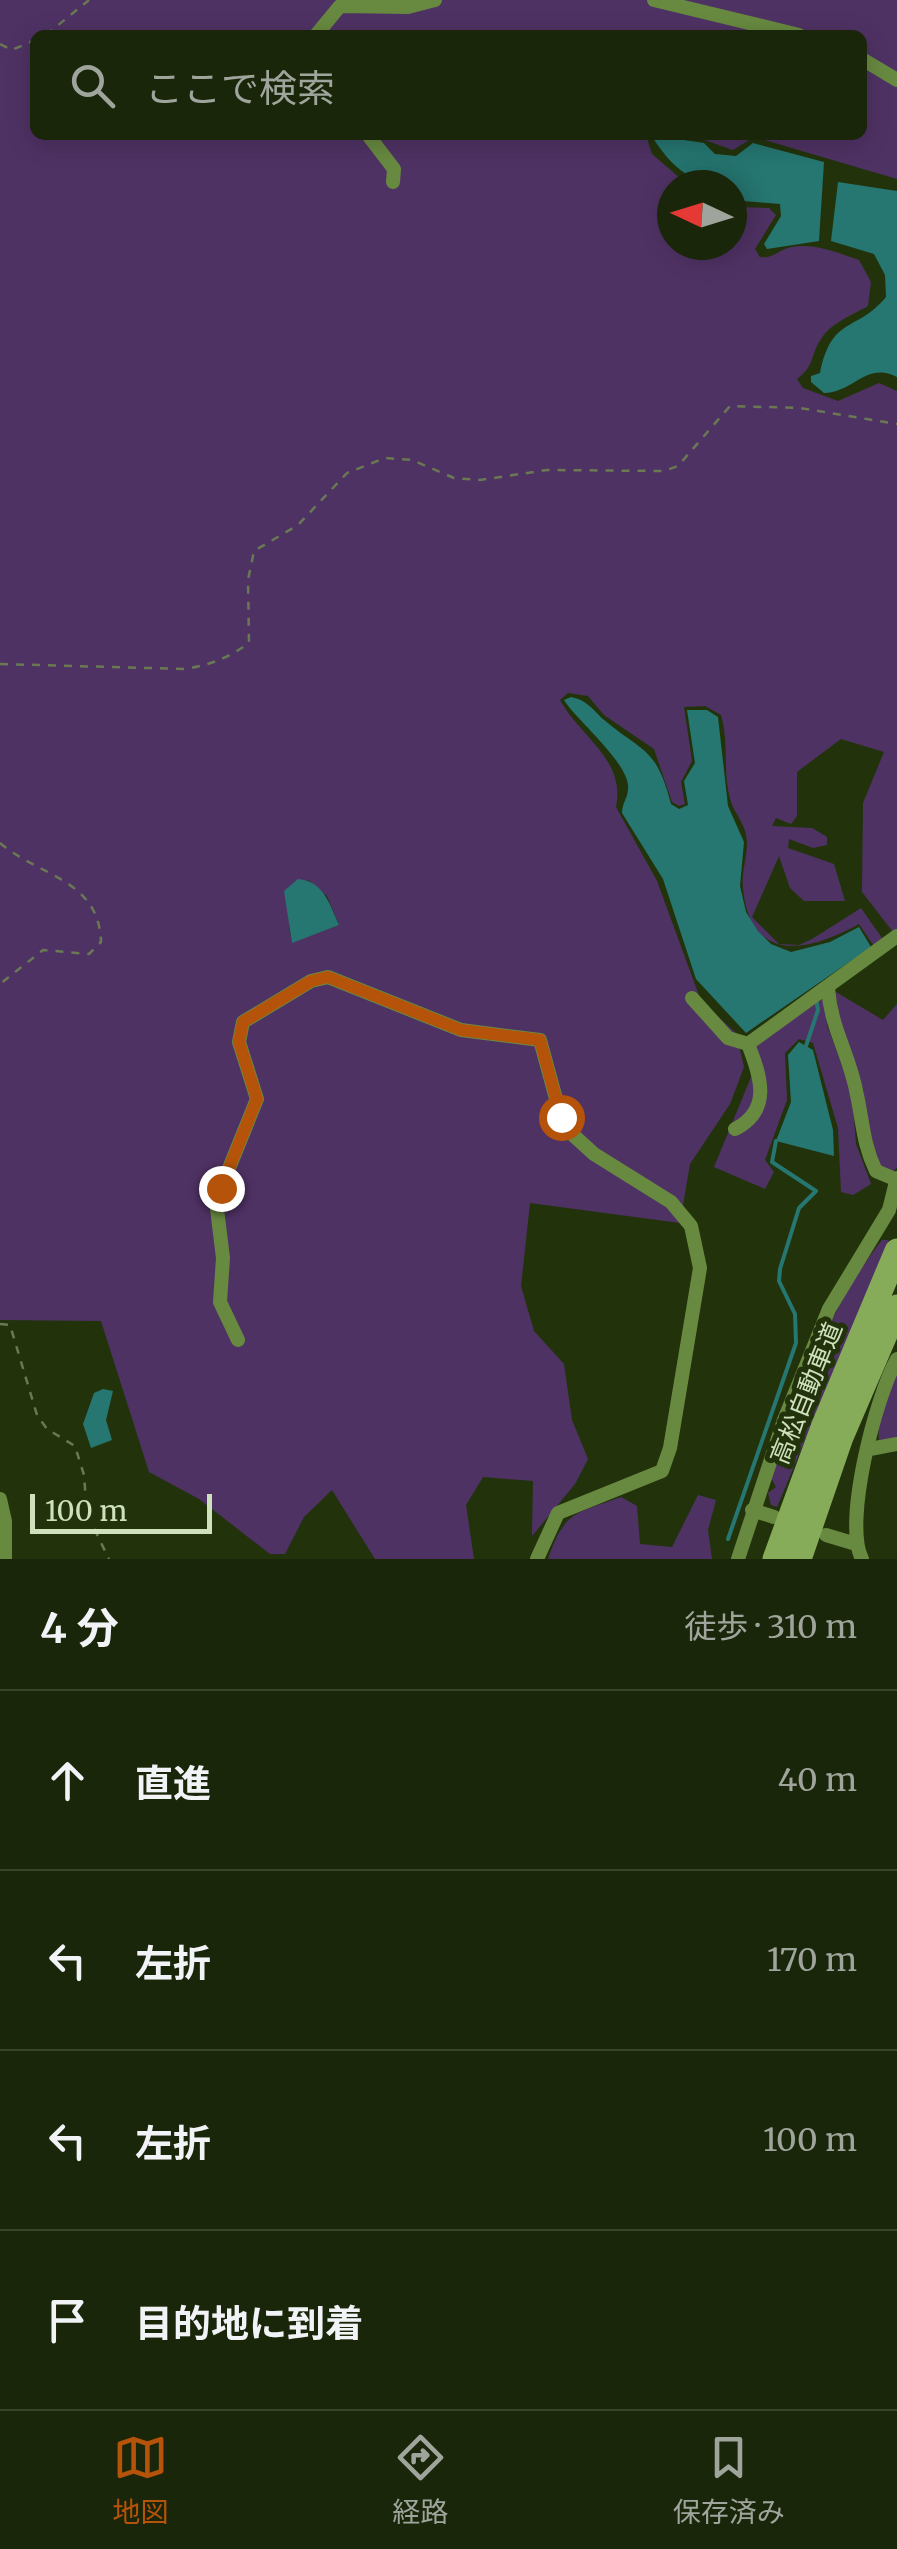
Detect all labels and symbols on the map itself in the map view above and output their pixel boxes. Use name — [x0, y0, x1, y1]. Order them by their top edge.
north arrow — [657, 170, 747, 260]
route start — [539, 1095, 585, 1141]
route end — [199, 1166, 245, 1212]
street label: 高松自動車道 — [763, 1317, 849, 1469]
scale bar — [30, 1489, 212, 1534]

